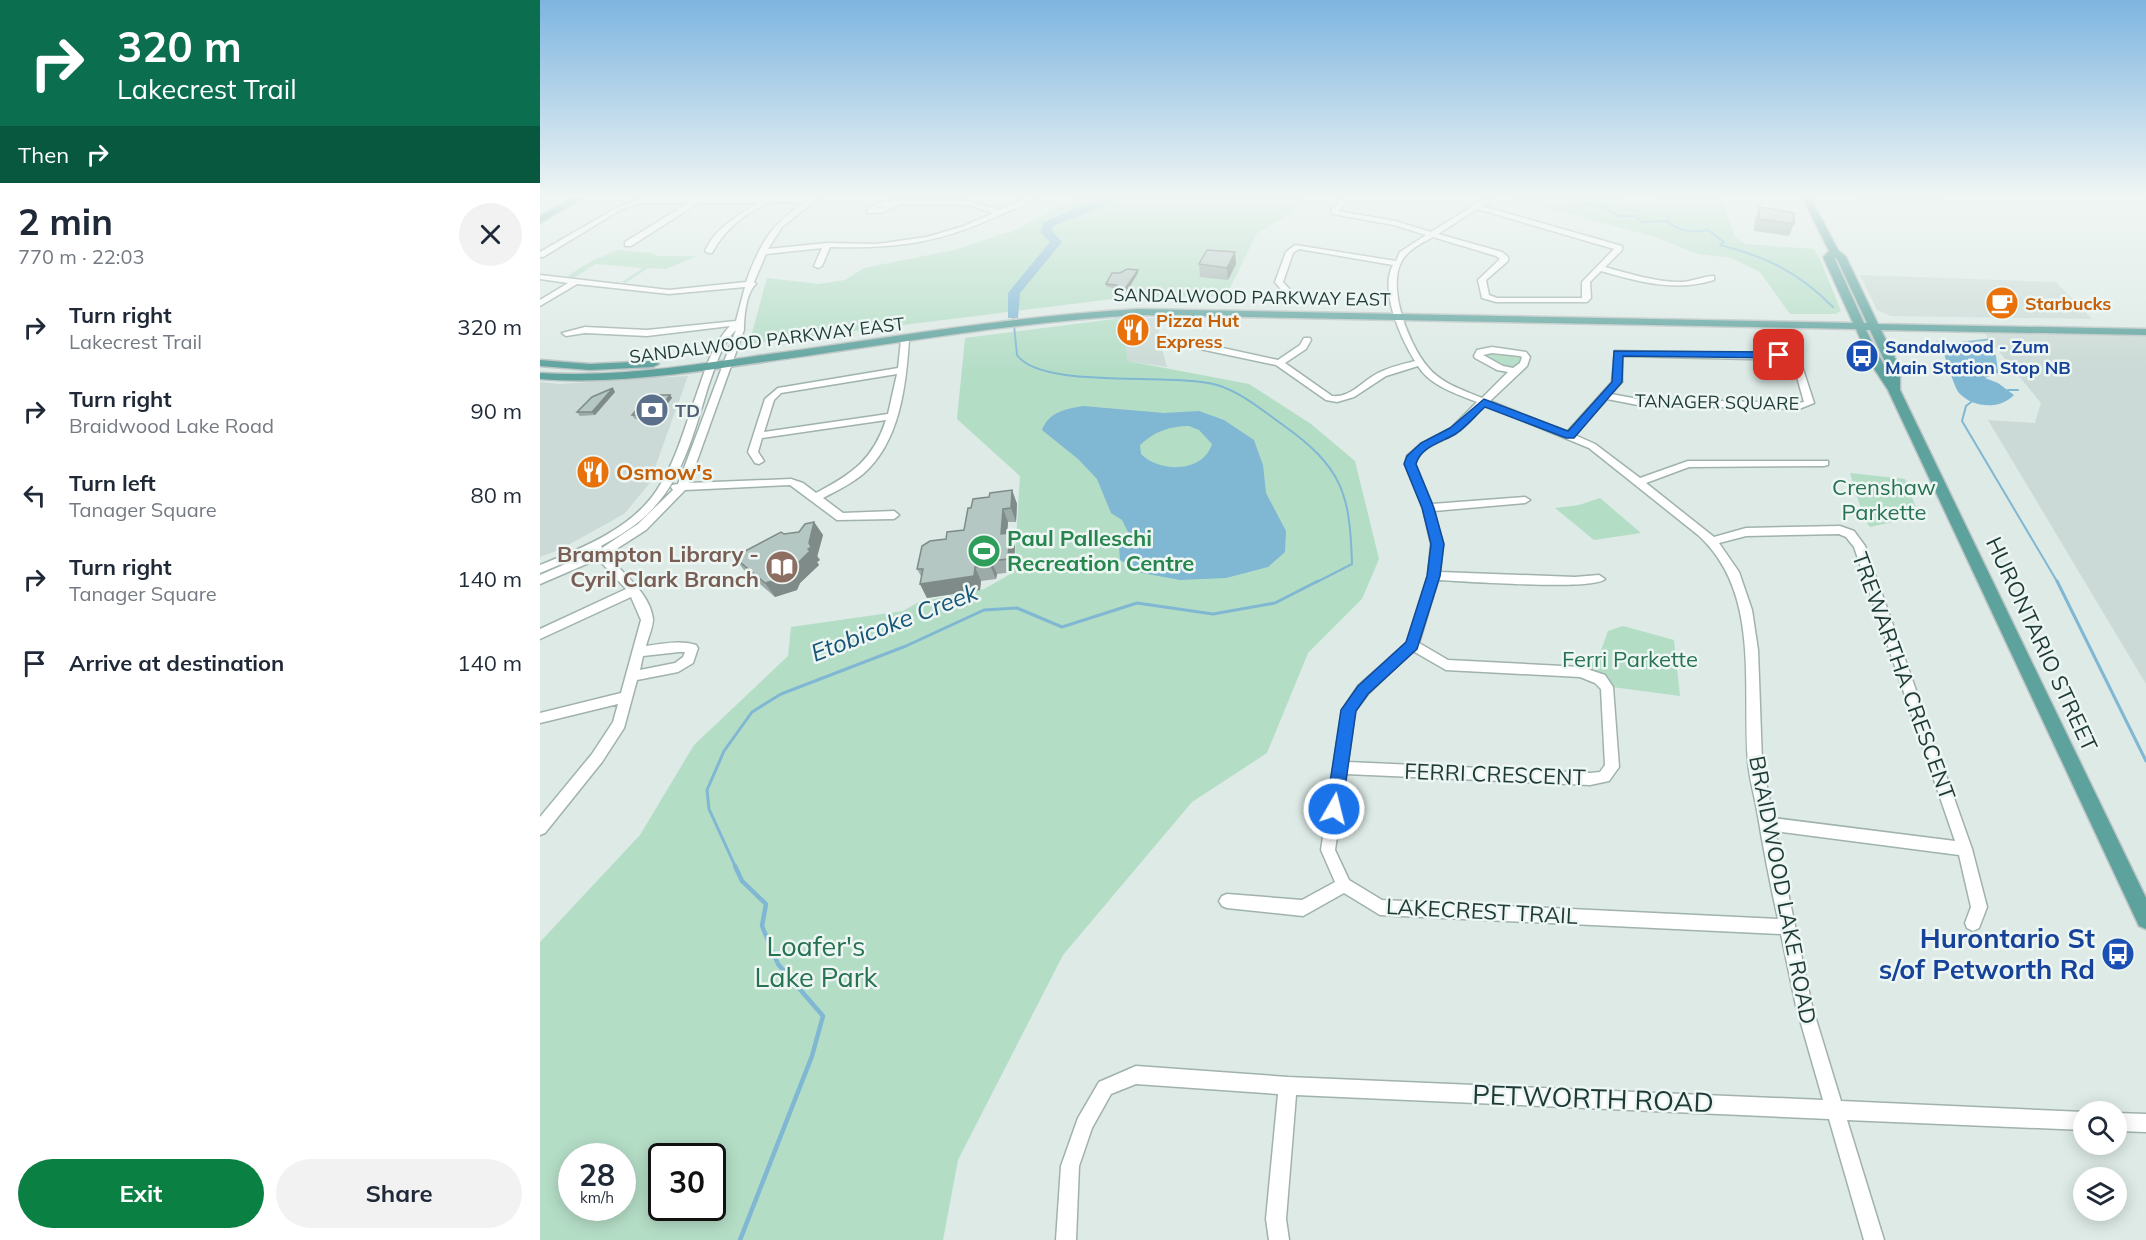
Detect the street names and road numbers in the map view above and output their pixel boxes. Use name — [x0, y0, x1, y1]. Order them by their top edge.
street label: SANDALWOOD PARKWAY EAST — [1113, 283, 1391, 311]
street label: SANDALWOOD PARKWAY EAST — [628, 312, 906, 368]
street label: TANAGER SQUARE — [1635, 389, 1799, 415]
street label: HURONTARIO STREET — [1980, 532, 2104, 756]
street label: TREWARTHA CRESCENT — [1846, 548, 1962, 804]
street label: BRAIDWOOD LAKE ROAD — [1743, 753, 1823, 1027]
street label: FERRI CRESCENT — [1404, 757, 1586, 791]
street label: LAKECREST TRAIL — [1385, 892, 1579, 930]
street label: PETWORTH ROAD — [1472, 1077, 1714, 1119]

